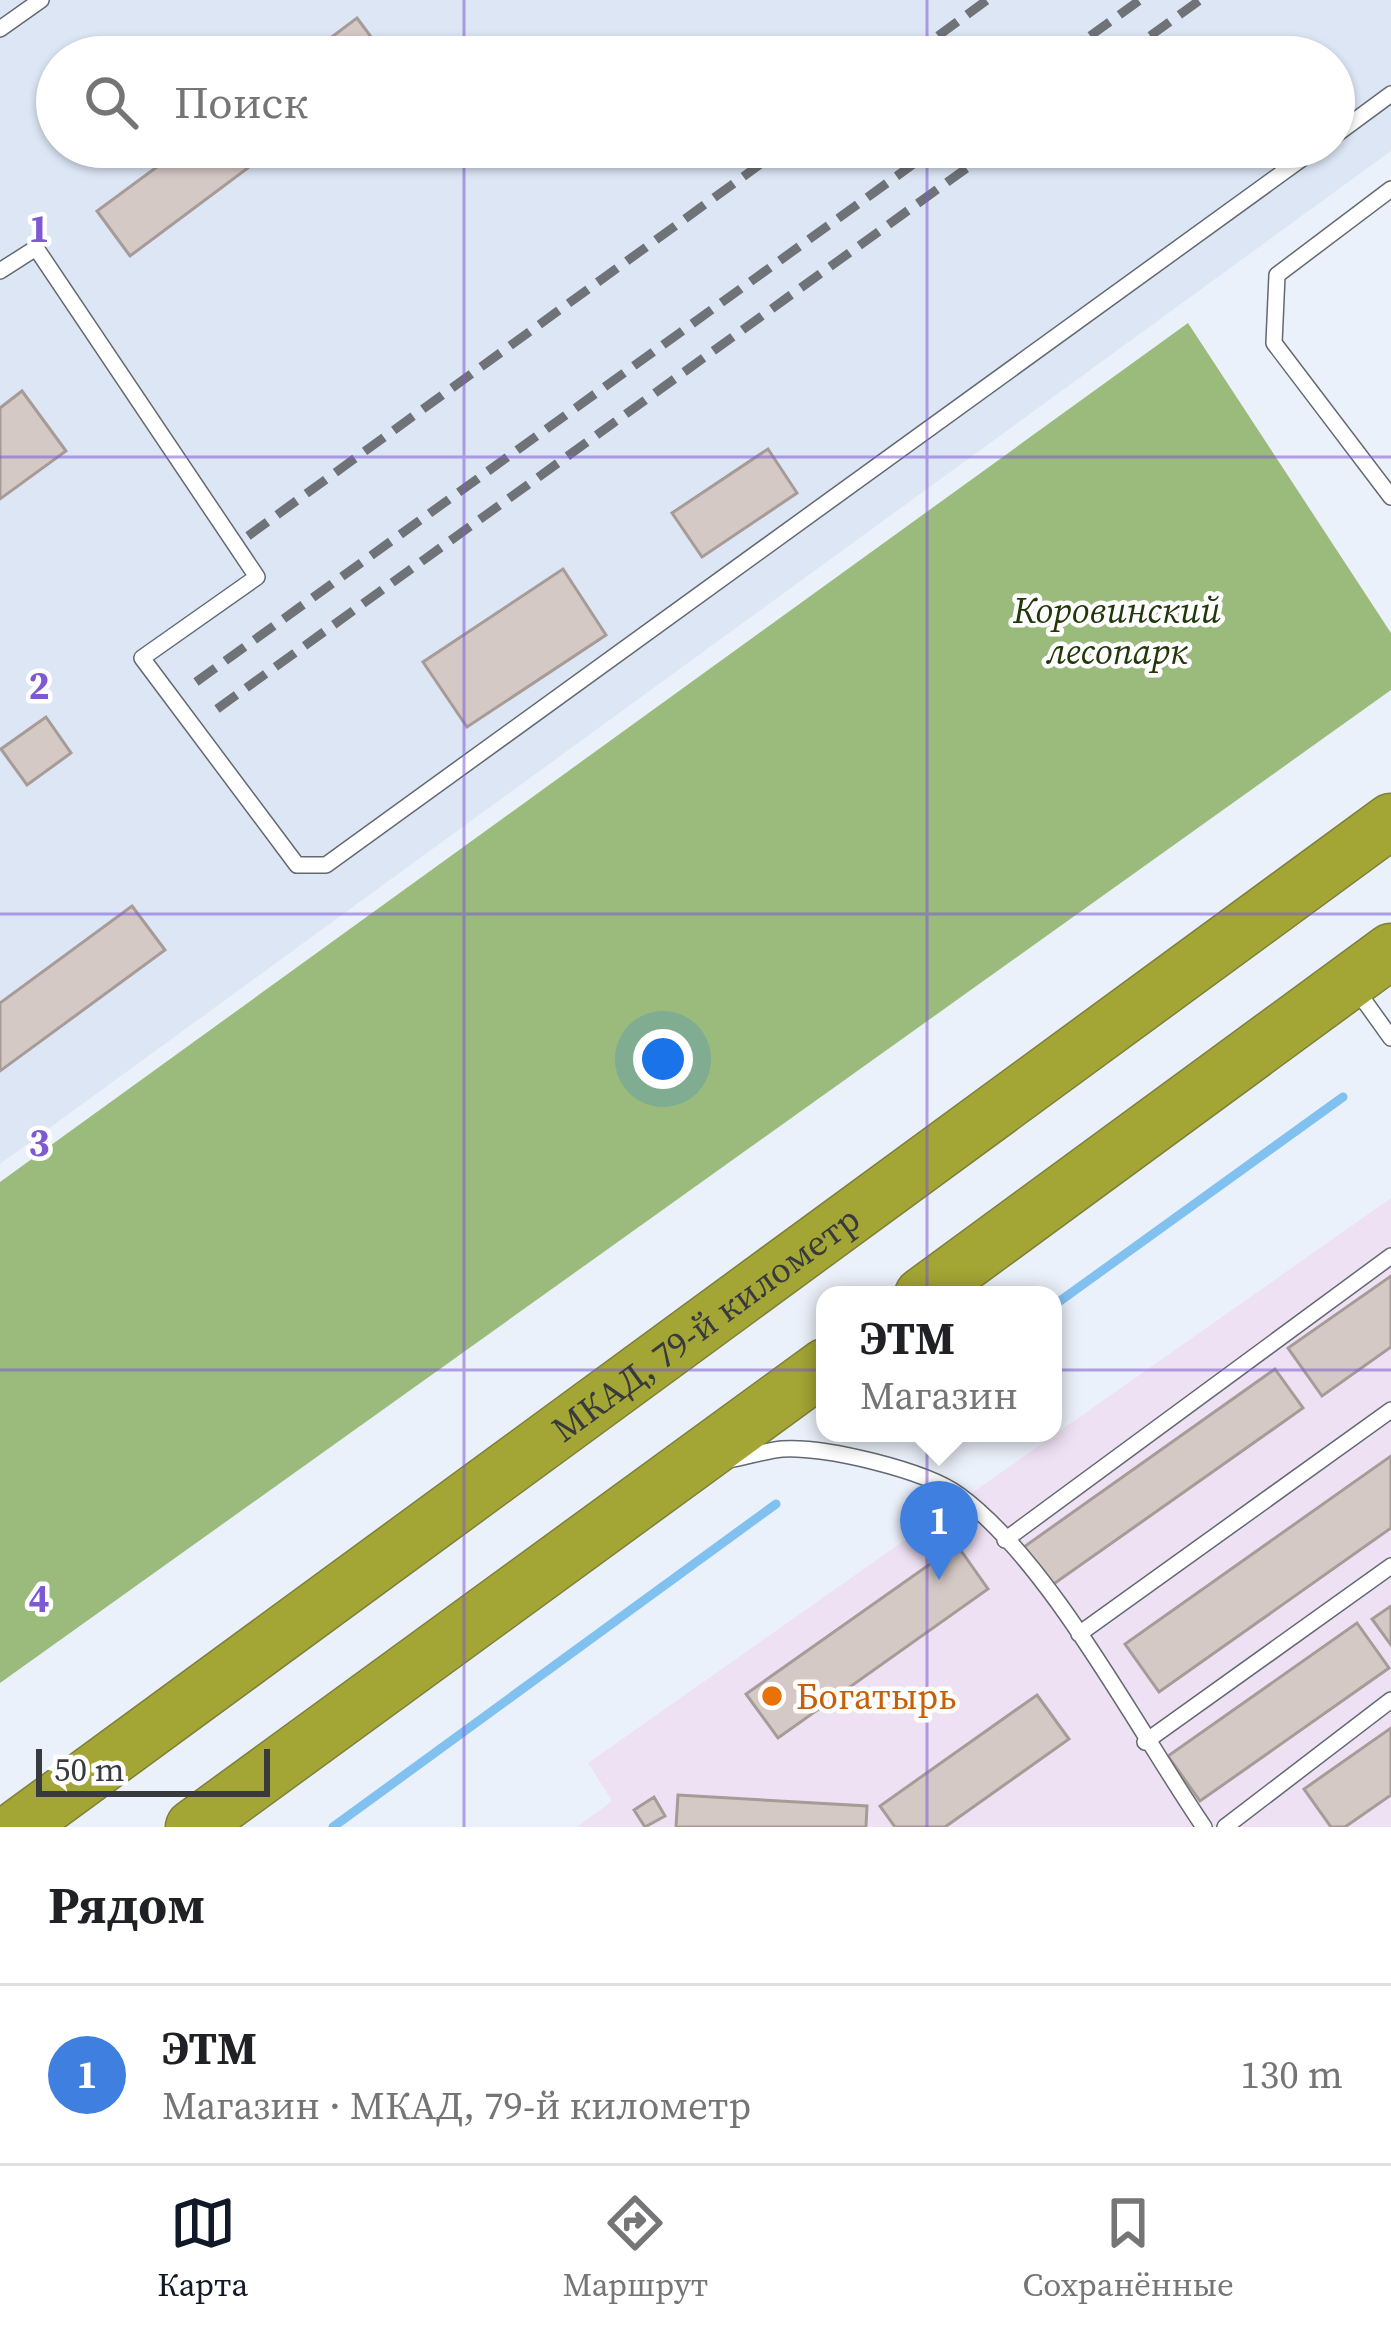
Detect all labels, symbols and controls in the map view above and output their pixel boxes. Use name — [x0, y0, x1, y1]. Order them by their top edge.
search box — [36, 36, 1355, 168]
icon: search — [78, 69, 144, 135]
text: Поиск — [174, 71, 308, 133]
text: 1 — [28, 202, 50, 255]
park label: Коровинский лесопарк — [1012, 586, 1221, 676]
text: 2 — [28, 659, 50, 712]
your location — [633, 1029, 693, 1089]
text: 3 — [28, 1116, 50, 1169]
street label: МКАД, 79-й километр — [541, 1194, 869, 1453]
popup — [816, 1286, 1062, 1442]
text: ЭТМ — [860, 1307, 955, 1369]
text: Магазин — [860, 1369, 1018, 1422]
pin: 1 — [900, 1481, 978, 1580]
text: 4 — [28, 1572, 50, 1625]
place label: Богатырь — [796, 1672, 957, 1721]
marker: Богатырь — [759, 1683, 785, 1709]
scale bar — [36, 1743, 270, 1796]
text: 50 m — [54, 1747, 124, 1792]
text: Рядом — [48, 1870, 205, 1940]
text: ЭТМ — [162, 2017, 257, 2079]
text: 1 — [76, 2048, 98, 2101]
text: 130 m — [1240, 2048, 1343, 2101]
text: Магазин · МКАД, 79-й километр — [162, 2079, 751, 2132]
tab: Карта — [157, 2190, 248, 2307]
tab: Маршрут — [563, 2190, 708, 2307]
tab: Сохранённые — [1023, 2190, 1234, 2307]

